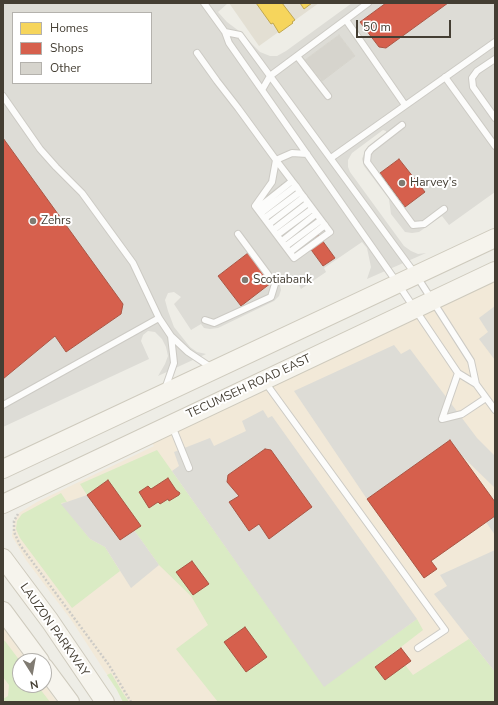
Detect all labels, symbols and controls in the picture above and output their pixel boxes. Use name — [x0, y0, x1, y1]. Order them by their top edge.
legend — [12, 12, 152, 84]
scale bar — [358, 12, 453, 38]
text: 50 m — [363, 19, 391, 35]
text: Homes — [50, 20, 88, 36]
text: Shops — [50, 40, 84, 56]
text: Other — [50, 60, 81, 76]
place label: Harvey's — [410, 176, 457, 190]
marker: Harvey's — [397, 178, 407, 188]
place label: Zehrs — [41, 214, 71, 228]
marker: Zehrs — [28, 216, 38, 226]
place label: Scotiabank — [253, 273, 312, 287]
marker: Scotiabank — [240, 275, 250, 285]
street label: TECUMSEH ROAD EAST — [185, 352, 313, 422]
street label: LAUZON PARKWAY — [16, 581, 92, 679]
north arrow — [12, 653, 52, 693]
text: N — [29, 676, 40, 692]

